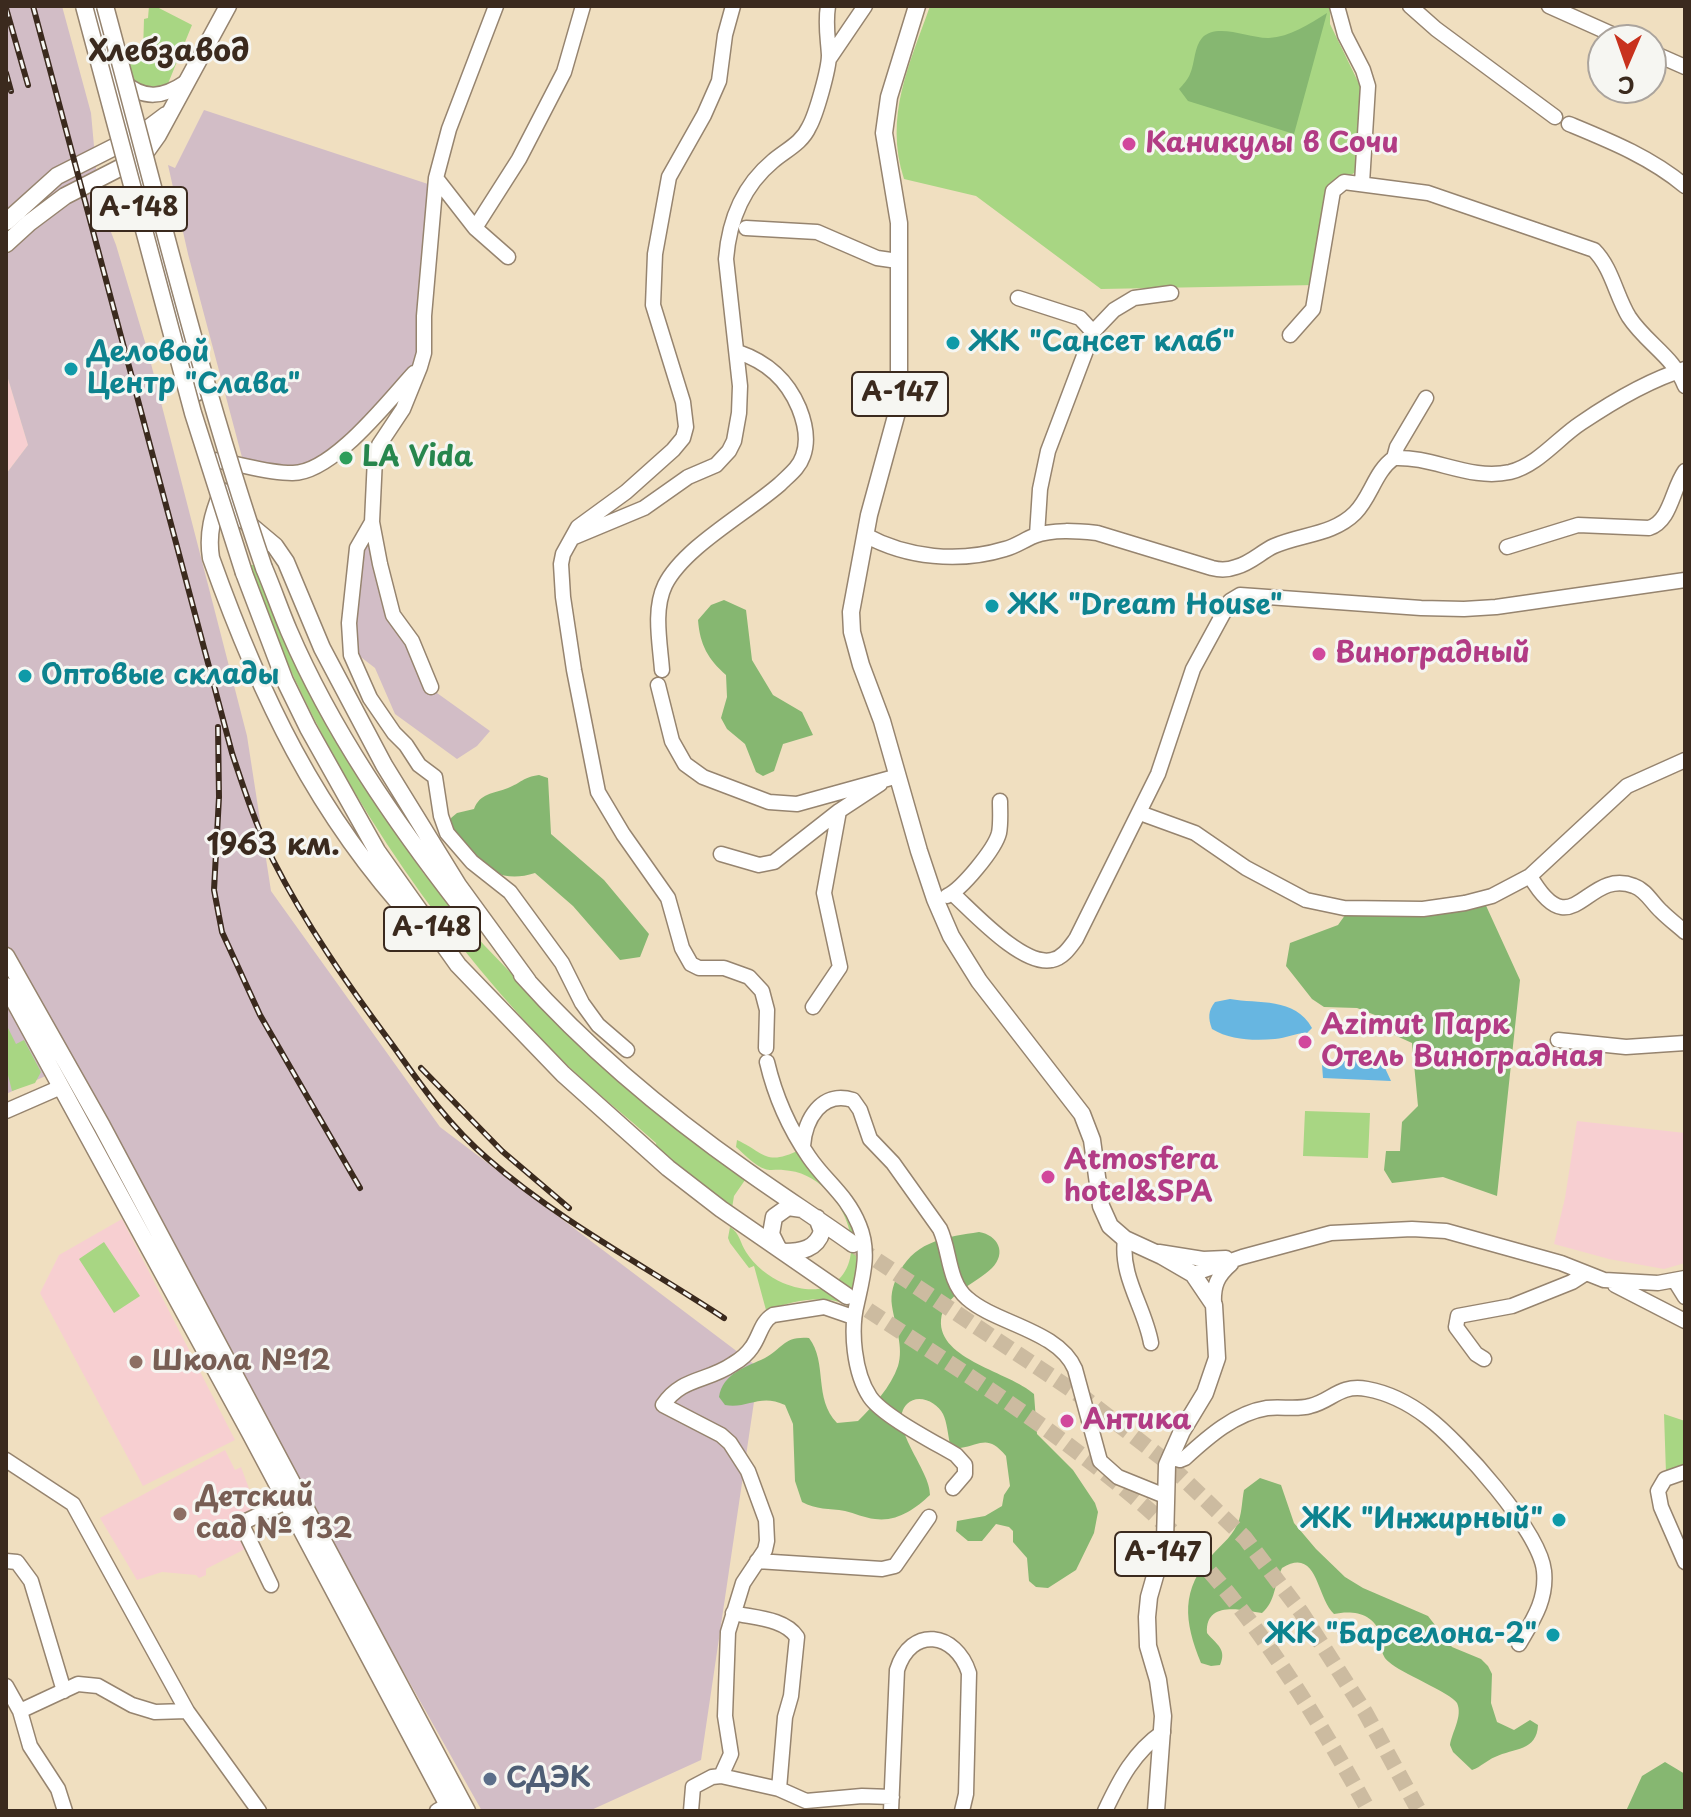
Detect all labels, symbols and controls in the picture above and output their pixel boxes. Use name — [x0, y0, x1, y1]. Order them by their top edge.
north arrow — [1587, 24, 1667, 104]
district label: Хлебзавод — [89, 35, 249, 71]
text: С — [1617, 70, 1635, 103]
place label: Каникулы в Сочи — [1145, 127, 1399, 161]
marker: Каникулы в Сочи — [1120, 135, 1138, 153]
road number: А-148 — [91, 187, 187, 231]
place label: ЖК "Сансет клаб" — [969, 326, 1235, 360]
marker: ЖК "Сансет клаб" — [944, 334, 962, 352]
place label: Деловой Центр "Слава" — [87, 336, 300, 402]
marker: Деловой Центр "Слава" — [62, 360, 80, 378]
road number: А-147 — [852, 372, 948, 416]
place label: LA Vida — [362, 441, 473, 475]
marker: LA Vida — [337, 449, 355, 467]
place label: ЖК "Dream House" — [1008, 589, 1282, 623]
marker: ЖК "Dream House" — [983, 597, 1001, 615]
place label: Виноградный — [1335, 637, 1530, 671]
marker: Виноградный — [1310, 645, 1328, 663]
place label: Оптовые склады — [41, 659, 279, 693]
marker: Оптовые склады — [16, 667, 34, 685]
district label: 1963 км. — [206, 829, 340, 865]
road number: А-148 — [384, 907, 480, 951]
place label: Azimut Парк Отель Виноградная — [1321, 1009, 1604, 1075]
marker: Azimut Парк Отель Виноградная — [1296, 1033, 1314, 1051]
place label: Atmosfera hotel&SPA — [1064, 1144, 1219, 1210]
marker: Atmosfera hotel&SPA — [1039, 1168, 1057, 1186]
place label: Школа №12 — [152, 1345, 330, 1379]
marker: Школа №12 — [127, 1353, 145, 1371]
place label: Антика — [1083, 1404, 1192, 1438]
marker: Антика — [1058, 1412, 1076, 1430]
place label: Детский сад № 132 — [196, 1481, 352, 1547]
place label: ЖК "Инжирный" — [1301, 1503, 1543, 1537]
marker: Детский сад № 132 — [171, 1505, 189, 1523]
marker: ЖК "Инжирный" — [1550, 1511, 1568, 1529]
road number: А-147 — [1115, 1532, 1211, 1576]
place label: ЖК "Барселона-2" — [1266, 1618, 1537, 1652]
marker: ЖК "Барселона-2" — [1544, 1626, 1562, 1644]
place label: СДЭК — [506, 1762, 591, 1796]
marker: СДЭК — [481, 1770, 499, 1788]

